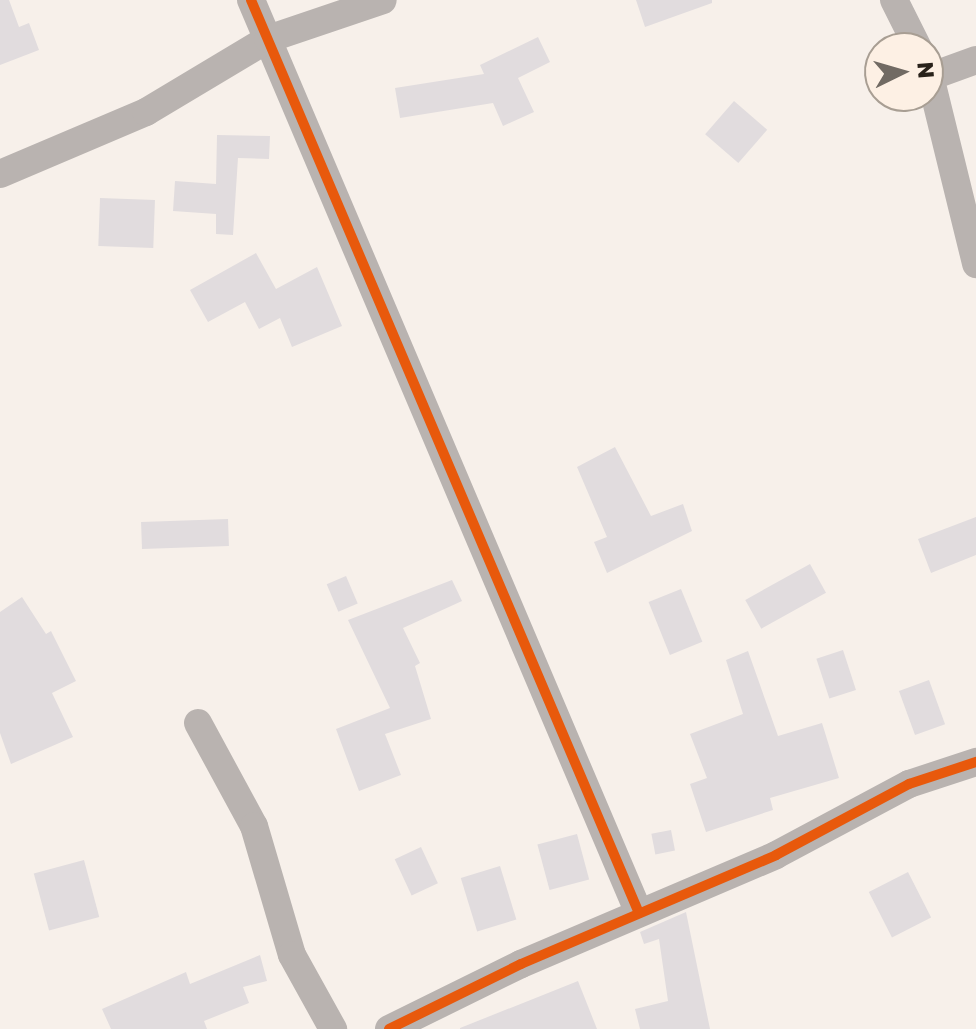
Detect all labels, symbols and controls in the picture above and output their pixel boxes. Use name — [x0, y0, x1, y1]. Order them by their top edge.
north arrow — [864, 32, 944, 112]
text: N — [912, 61, 941, 80]

